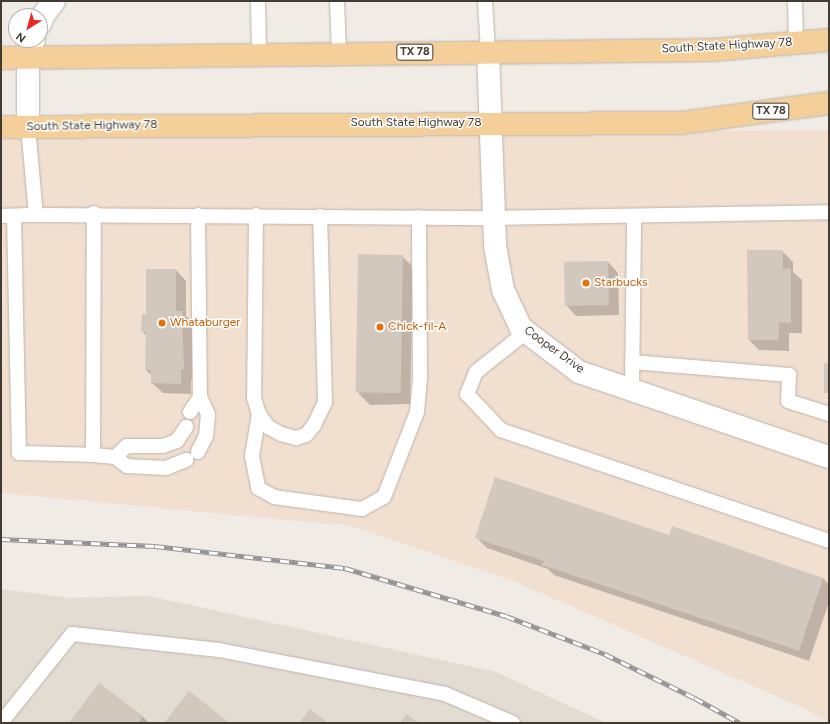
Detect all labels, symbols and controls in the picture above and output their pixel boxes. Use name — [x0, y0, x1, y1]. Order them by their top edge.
north arrow — [8, 8, 48, 48]
text: N — [14, 29, 28, 45]
street label: South State Highway 78 — [661, 35, 793, 57]
road number: TX 78 — [396, 43, 434, 61]
road number: TX 78 — [752, 102, 790, 120]
street label: South State Highway 78 — [350, 116, 482, 130]
street label: South State Highway 78 — [26, 118, 158, 134]
place label: Starbucks — [594, 276, 648, 290]
marker: Starbucks — [581, 278, 591, 288]
place label: Whataburger — [170, 316, 240, 330]
marker: Whataburger — [157, 318, 167, 328]
place label: Chick-fil-A — [388, 320, 446, 334]
marker: Chick-fil-A — [375, 322, 385, 332]
street label: Cooper Drive — [521, 323, 587, 377]

